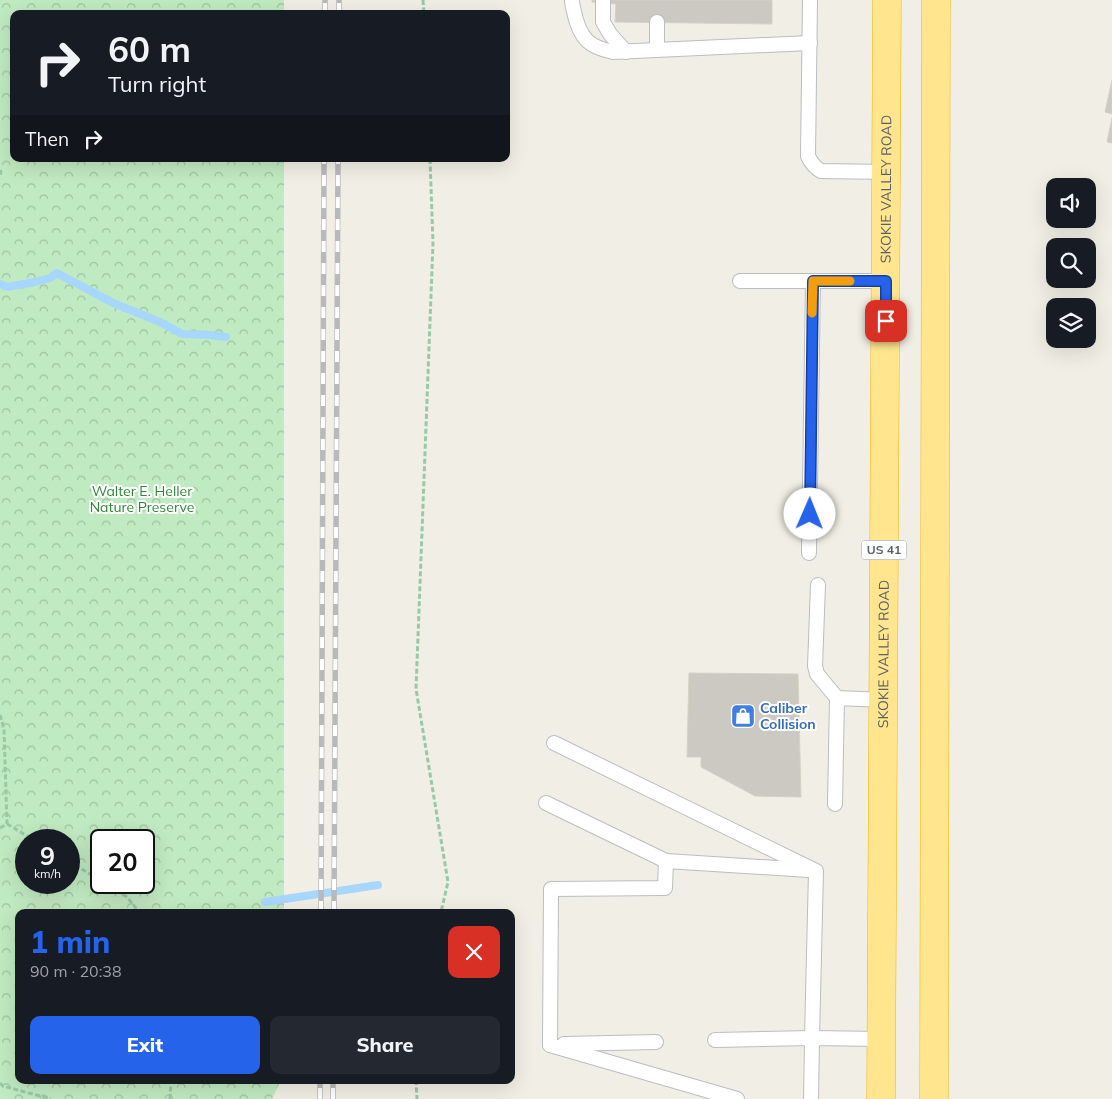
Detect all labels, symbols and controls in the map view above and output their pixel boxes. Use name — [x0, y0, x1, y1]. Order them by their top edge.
text: 60 m — [108, 27, 191, 71]
icon: right — [25, 30, 90, 95]
text: Turn right — [108, 70, 206, 98]
street label: SKOKIE VALLEY ROAD — [877, 115, 895, 263]
icon: right — [79, 125, 107, 153]
text: Then — [25, 127, 69, 151]
map controls — [1046, 178, 1096, 348]
button: sound — [1046, 178, 1096, 228]
button: search — [1046, 238, 1096, 288]
button: layers — [1046, 298, 1096, 348]
pin — [865, 300, 907, 342]
icon: arrive — [872, 307, 900, 335]
park label: Walter E. Heller Nature Preserve — [90, 482, 194, 516]
position arrow — [783, 487, 835, 539]
road number: US 41 — [862, 540, 906, 560]
street label: SKOKIE VALLEY ROAD — [874, 580, 893, 728]
place label: Caliber Collision — [760, 699, 816, 733]
shop icon: Caliber Collision — [730, 703, 756, 729]
speed limit sign: 20 — [90, 829, 155, 894]
text: 9 — [40, 840, 55, 871]
text: km/h — [34, 866, 61, 881]
text: 1 min — [30, 923, 110, 961]
button: close — [448, 926, 500, 978]
text: 90 m · 20:38 — [30, 961, 122, 981]
button: Exit — [30, 1016, 260, 1074]
button: Share — [270, 1016, 500, 1074]

